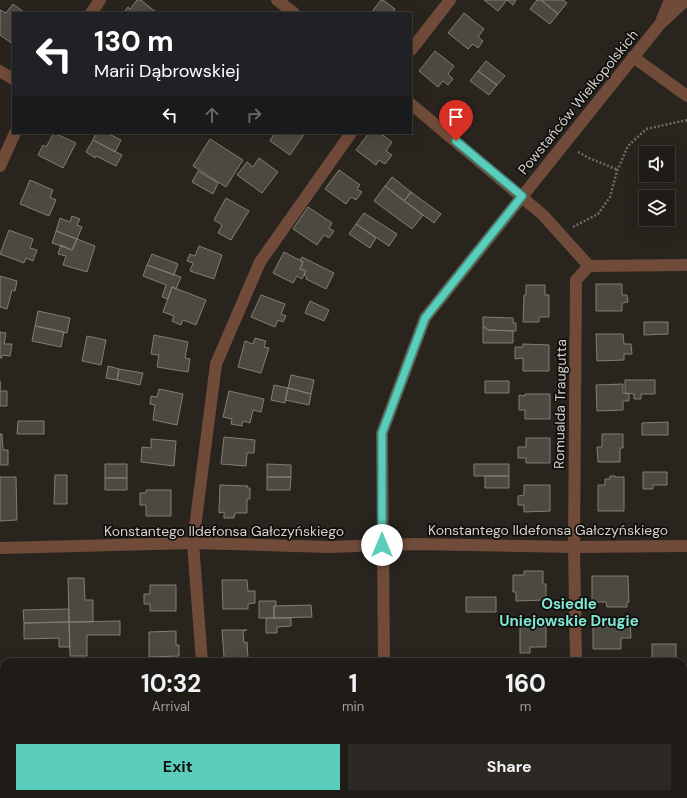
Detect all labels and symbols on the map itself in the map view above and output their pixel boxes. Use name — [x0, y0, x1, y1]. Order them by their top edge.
street label: Powstańców Wielkopolskich — [514, 26, 642, 178]
pin — [439, 100, 473, 141]
street label: Romualda Traugutta — [550, 339, 570, 469]
street label: Konstantego Ildefonsa Gałczyńskiego — [428, 521, 668, 539]
street label: Konstantego Ildefonsa Gałczyńskiego — [104, 522, 344, 540]
position arrow — [361, 524, 403, 566]
district label: Osiedle Uniejowskie Drugie — [499, 594, 639, 631]

